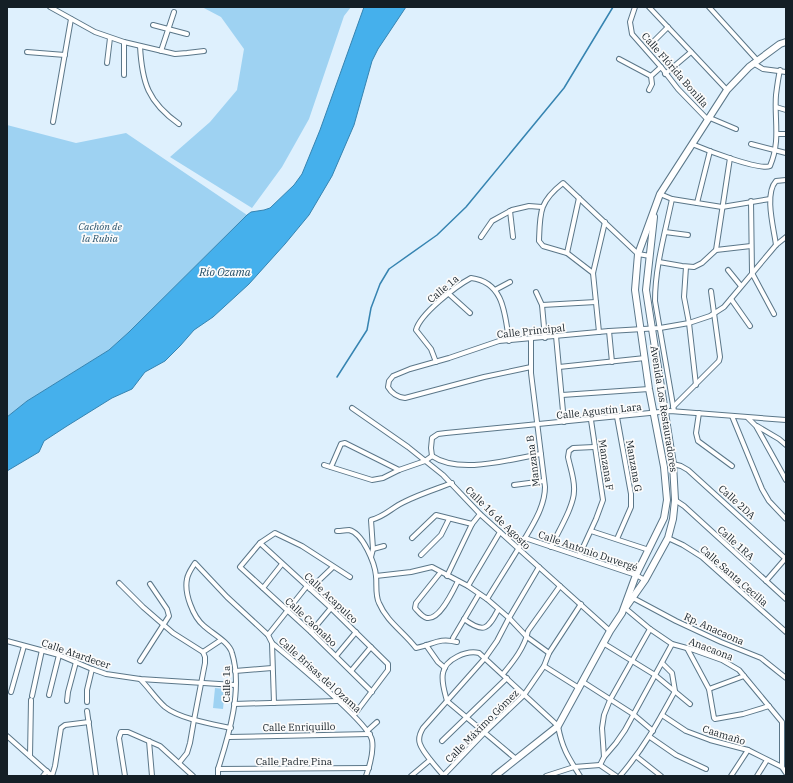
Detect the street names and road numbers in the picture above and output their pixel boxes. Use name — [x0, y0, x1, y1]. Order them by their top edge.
street label: Calle Flórida Bonilla — [639, 30, 711, 111]
street label: Calle 1a — [425, 272, 462, 306]
street label: Calle Principal — [496, 321, 566, 341]
street label: Avenida Los Restauradores — [648, 345, 680, 473]
street label: Calle Agustín Lara — [556, 400, 643, 422]
street label: Manzana B — [523, 434, 543, 488]
street label: Manzana F — [596, 439, 616, 491]
street label: Manzana G — [623, 439, 645, 493]
street label: Calle 2DA — [716, 482, 758, 522]
street label: Calle 16 de Agosto — [463, 484, 534, 553]
street label: Calle 1RA — [715, 523, 757, 563]
street label: Calle Antonio Duvergé — [536, 528, 640, 574]
street label: Calle Santa Cecilia — [697, 543, 771, 610]
street label: Calle Acapulco — [301, 570, 361, 627]
street label: Calle Caonabo — [282, 595, 340, 650]
street label: Rp. Anacaona — [682, 610, 746, 648]
street label: Calle Brisas del Ozama — [276, 634, 364, 716]
street label: Anacaona — [687, 635, 735, 663]
street label: Calle Atardecer — [40, 636, 113, 672]
street label: Calle 1a — [220, 665, 233, 703]
street label: Calle Máximo Gómez — [442, 686, 522, 766]
street label: Calle Enriquillo — [262, 720, 336, 734]
street label: Caamaño — [701, 722, 747, 748]
street label: Calle Padre Pina — [256, 755, 333, 768]

